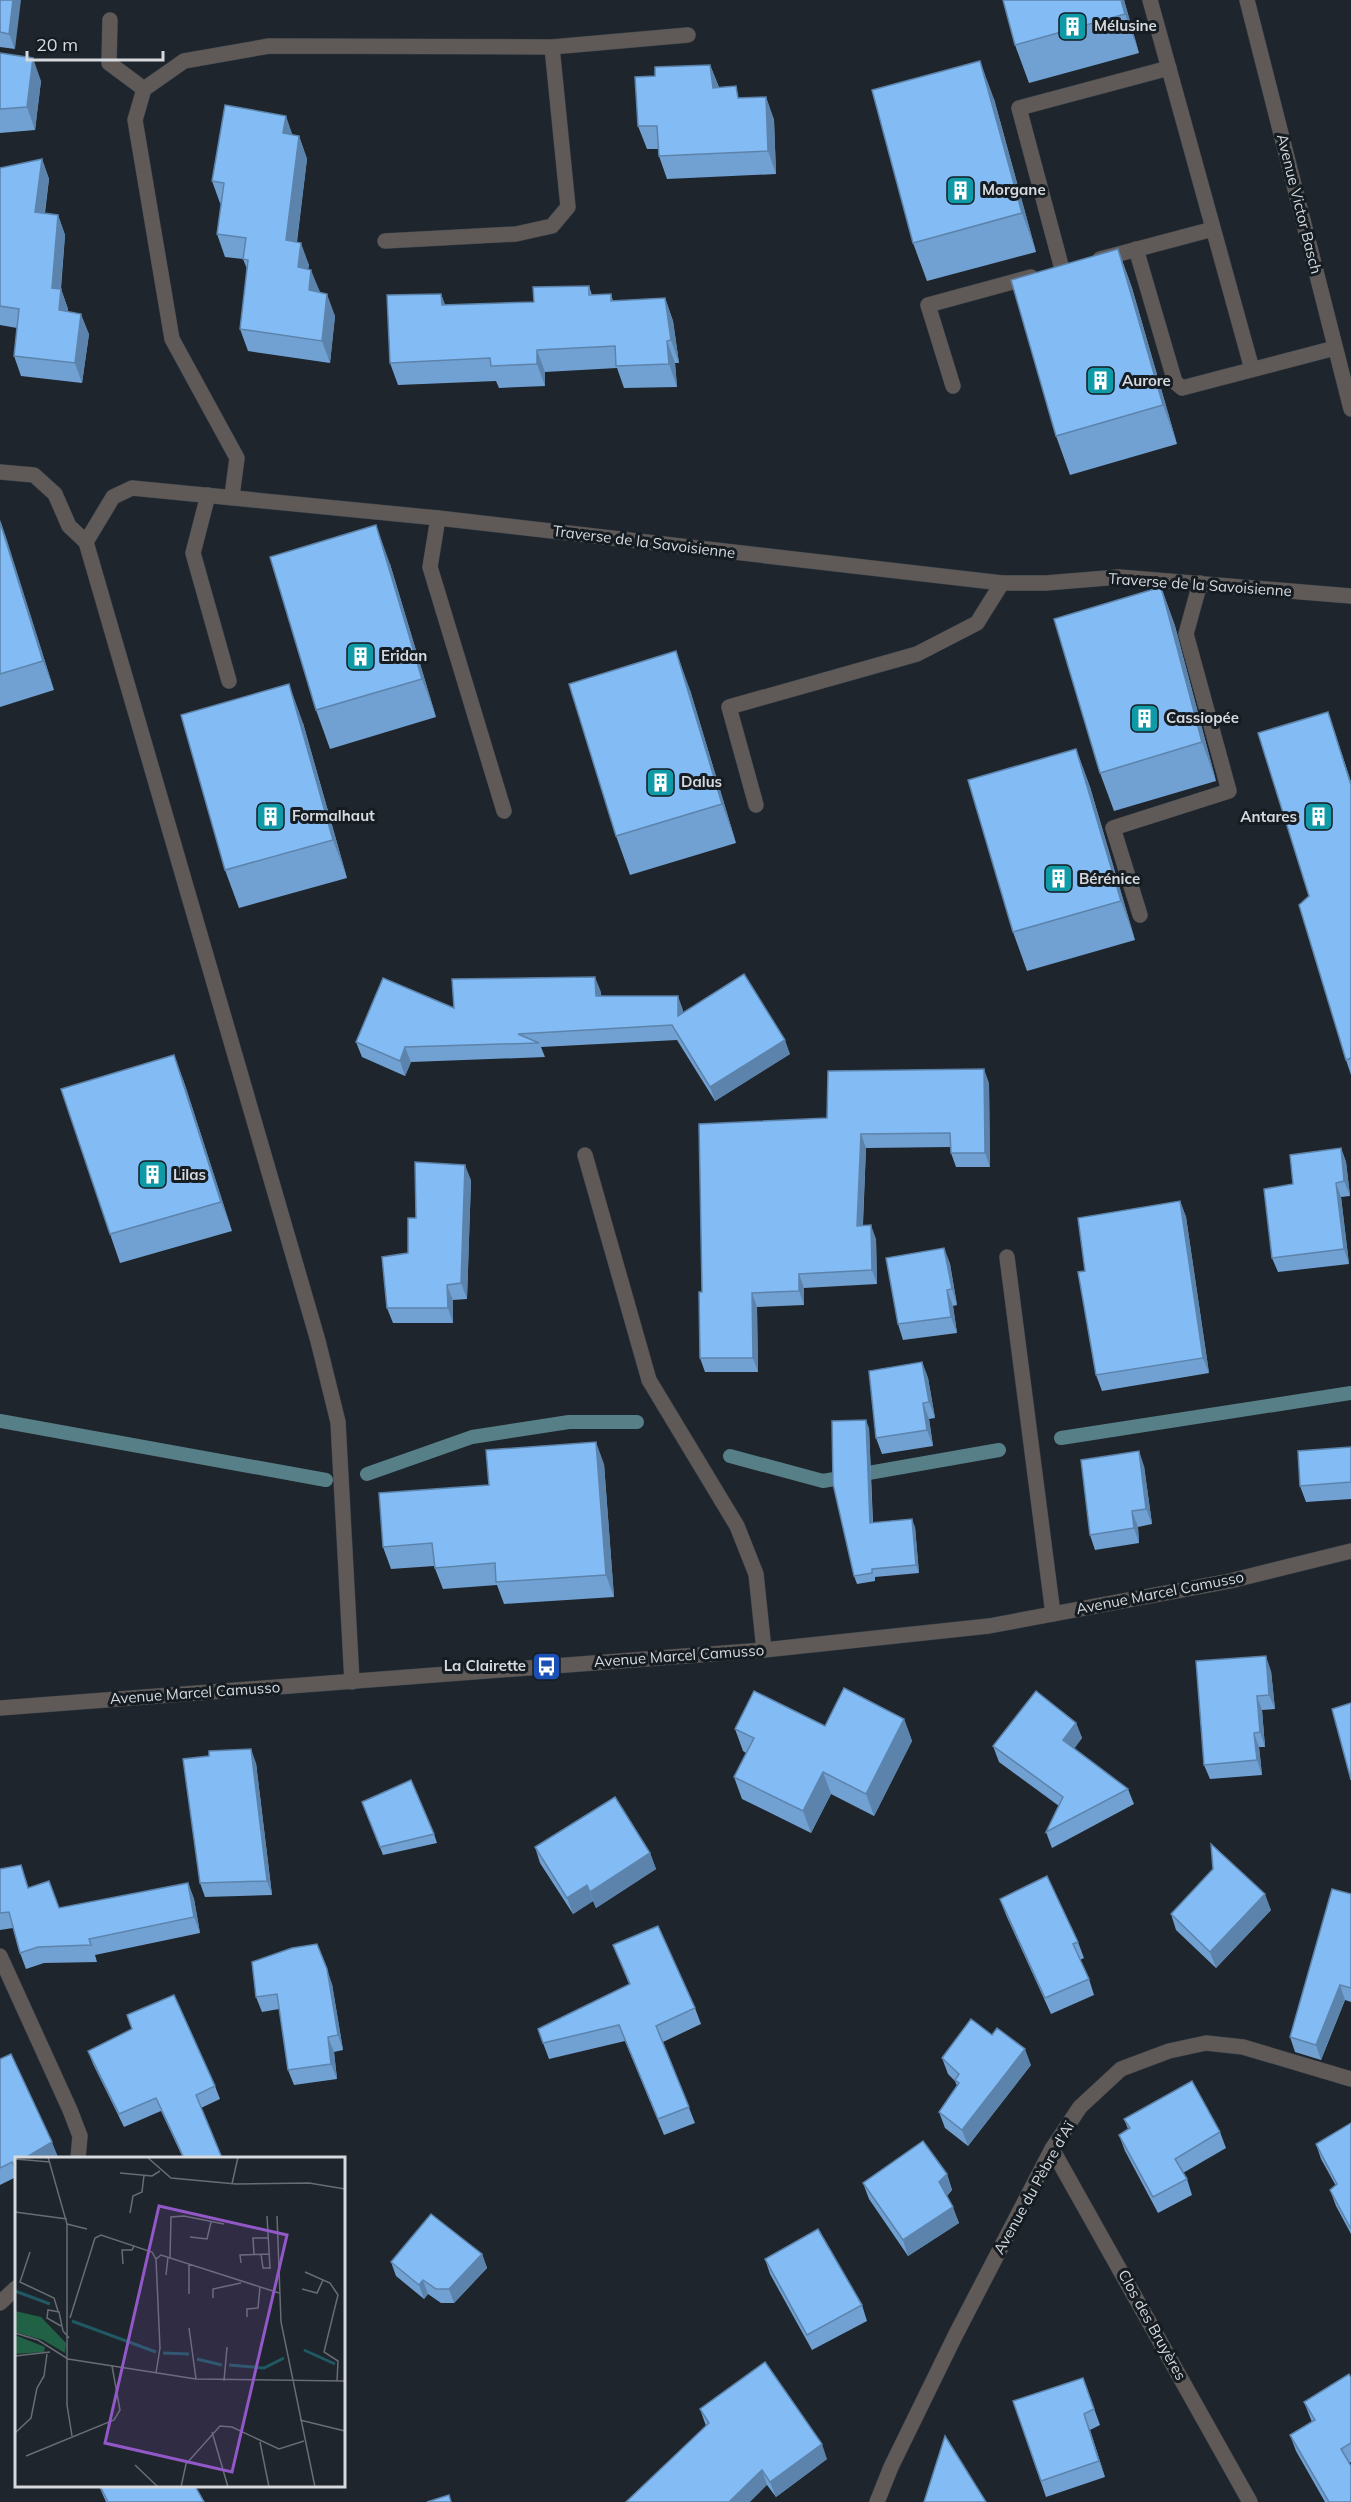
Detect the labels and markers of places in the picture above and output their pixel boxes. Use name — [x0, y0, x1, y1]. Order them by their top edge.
building icon: Mélusine — [1057, 10, 1089, 42]
place label: Mélusine — [1094, 16, 1157, 35]
building icon: Morgane — [945, 174, 977, 206]
place label: Morgane — [982, 180, 1046, 199]
building icon: Aurore — [1085, 365, 1117, 397]
place label: Aurore — [1122, 371, 1171, 390]
building icon: Eridan — [344, 640, 376, 672]
place label: Eridan — [381, 646, 427, 665]
building icon: Cassiopée — [1129, 702, 1161, 734]
place label: Cassiopée — [1166, 708, 1239, 727]
building icon: Dalus — [644, 766, 676, 798]
place label: Dalus — [681, 772, 722, 791]
building icon: Formalhaut — [255, 800, 287, 832]
building icon: Antares — [1302, 801, 1334, 833]
place label: Formalhaut — [292, 806, 375, 825]
place label: Antares — [1240, 807, 1297, 826]
building icon: Bérénice — [1042, 863, 1074, 895]
place label: Bérénice — [1079, 869, 1140, 888]
building icon: Lilas — [136, 1159, 168, 1191]
place label: Lilas — [173, 1165, 206, 1184]
bus stop icon: La Clairette — [531, 1650, 563, 1682]
place label: La Clairette — [444, 1656, 526, 1675]

